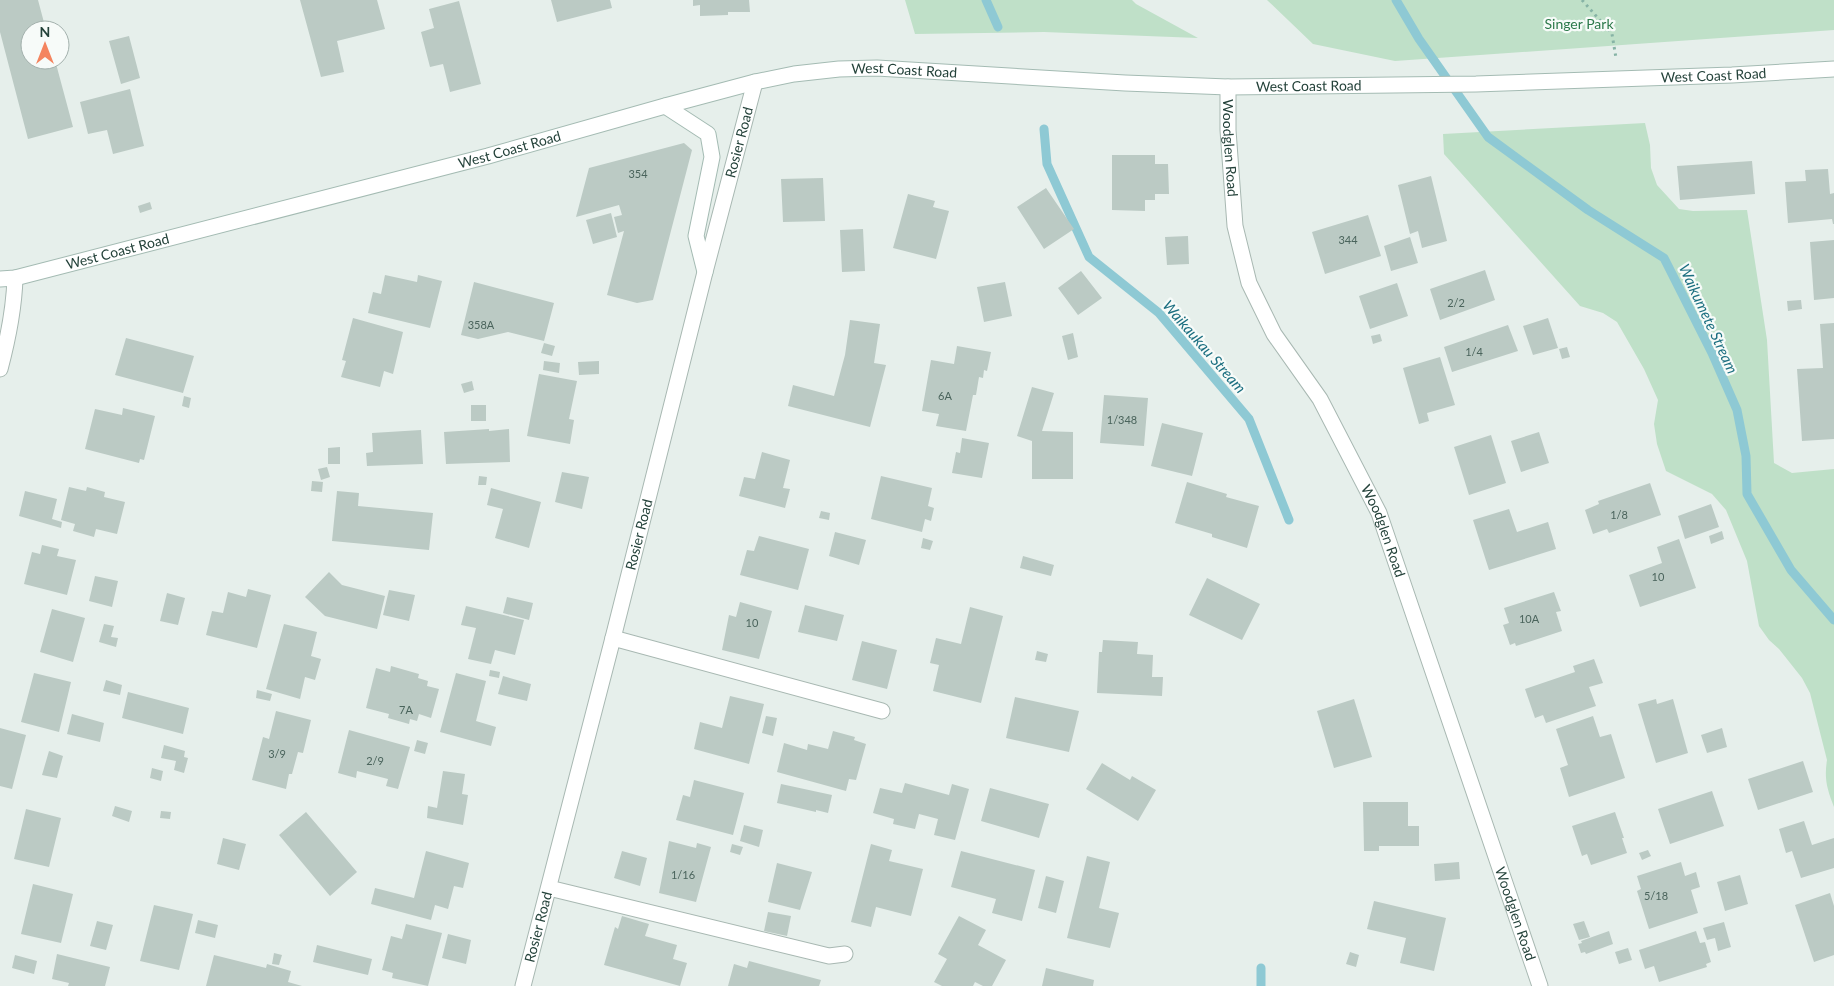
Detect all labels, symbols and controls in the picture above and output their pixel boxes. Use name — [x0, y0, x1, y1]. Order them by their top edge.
park label: Singer Park — [1545, 15, 1614, 32]
north arrow — [20, 20, 70, 70]
text: N — [40, 23, 50, 40]
street label: West Coast Road — [851, 59, 958, 81]
street label: West Coast Road — [1660, 64, 1767, 85]
street label: West Coast Road — [1256, 76, 1362, 95]
street label: Woodglen Road — [1220, 99, 1242, 197]
street label: Rosier Road — [721, 105, 756, 179]
street label: West Coast Road — [456, 127, 563, 171]
house number: 354 — [628, 167, 648, 180]
street label: West Coast Road — [64, 230, 171, 272]
house number: 344 — [1338, 233, 1358, 246]
water label: Waikumete Stream — [1676, 261, 1742, 376]
water label: Waikaukau Stream — [1160, 296, 1250, 397]
house number: 2/2 — [1447, 296, 1465, 309]
house number: 358A — [468, 318, 495, 331]
house number: 1/4 — [1465, 345, 1483, 358]
house number: 6A — [938, 389, 952, 402]
house number: 1/348 — [1107, 413, 1137, 426]
street label: Woodglen Road — [1358, 482, 1409, 579]
street label: Rosier Road — [621, 497, 656, 572]
house number: 1/8 — [1610, 508, 1628, 521]
house number: 10 — [1652, 570, 1665, 583]
house number: 10A — [1519, 612, 1540, 625]
house number: 10 — [746, 616, 759, 629]
house number: 7A — [399, 703, 413, 716]
house number: 3/9 — [268, 747, 286, 760]
house number: 2/9 — [366, 754, 384, 767]
street label: Woodglen Road — [1492, 864, 1540, 963]
house number: 1/16 — [671, 868, 695, 881]
house number: 5/18 — [1644, 889, 1668, 902]
street label: Rosier Road — [520, 890, 555, 964]

